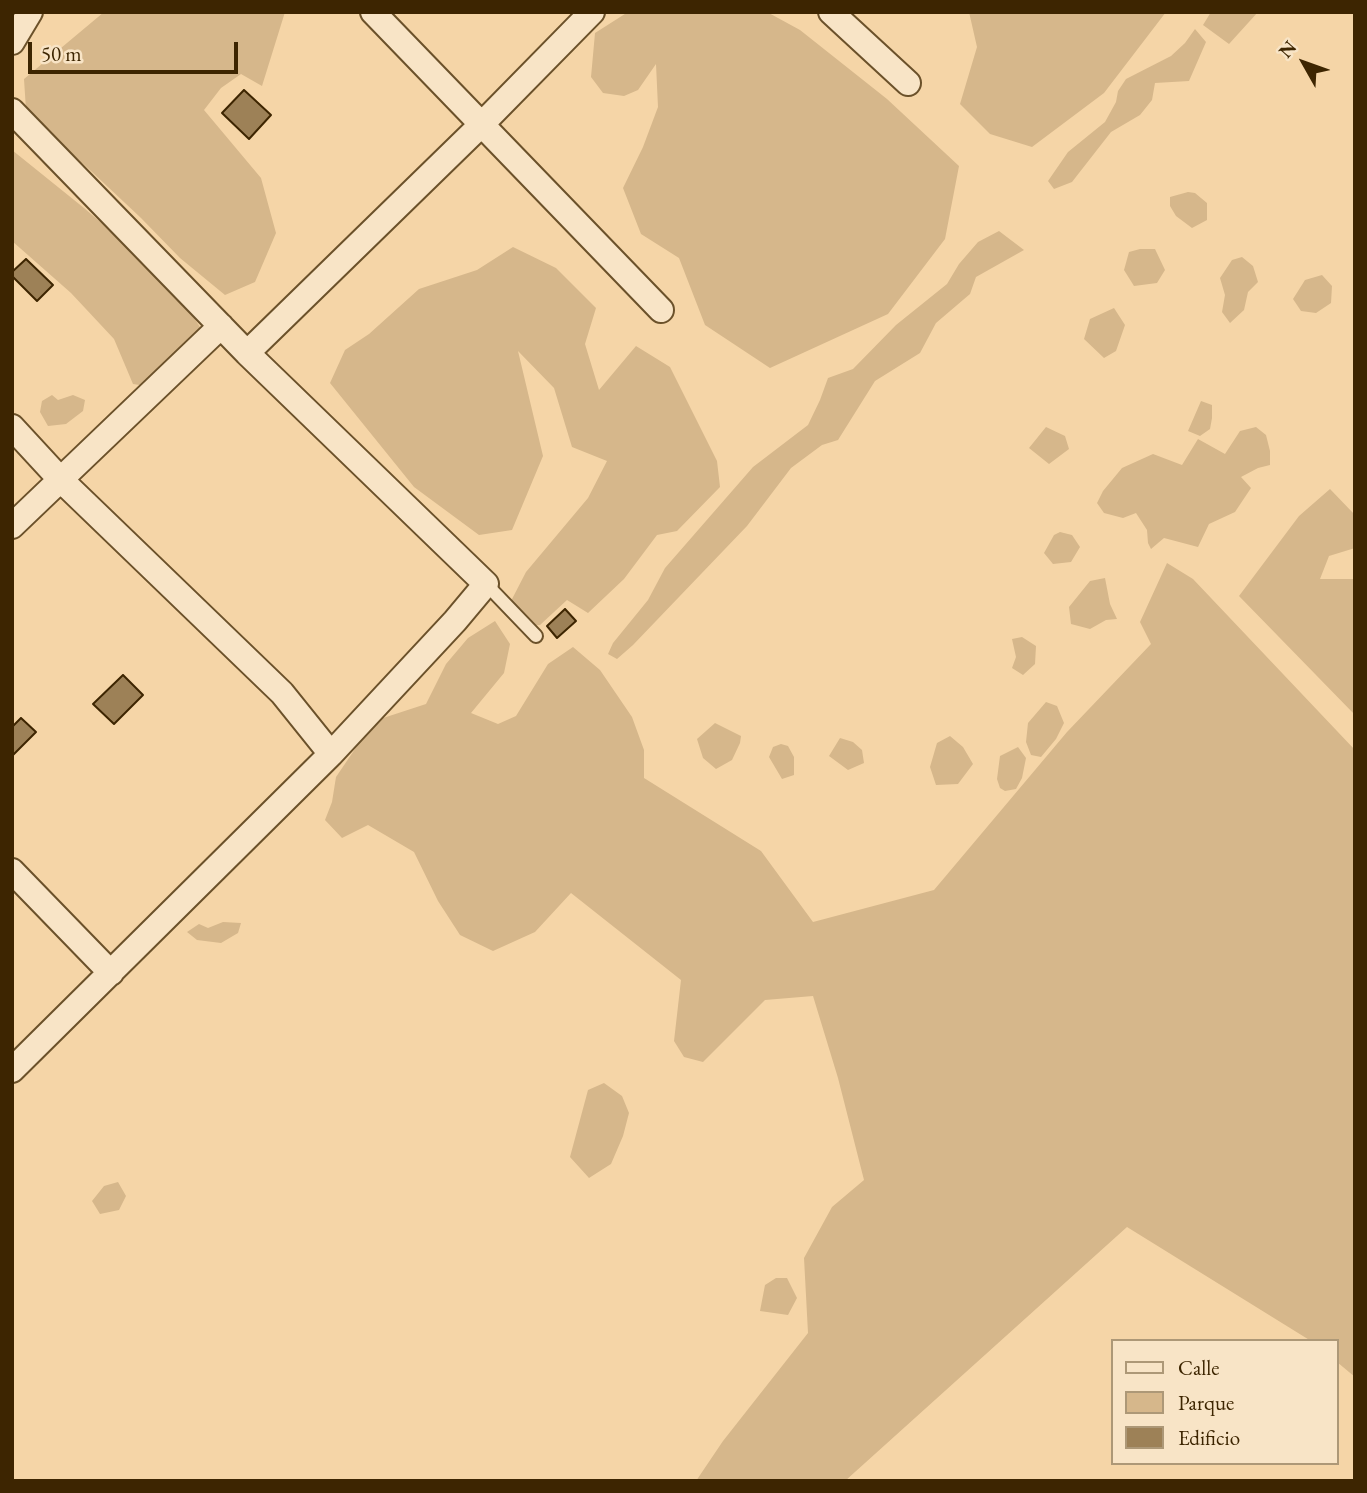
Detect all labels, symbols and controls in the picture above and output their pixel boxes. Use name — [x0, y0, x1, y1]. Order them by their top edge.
scale bar — [32, 28, 242, 72]
north arrow — [1269, 28, 1339, 98]
text: N — [1273, 35, 1302, 63]
text: 50 m — [41, 40, 82, 67]
legend — [1112, 1339, 1339, 1465]
text: Calle — [1178, 1354, 1220, 1381]
text: Parque — [1178, 1389, 1234, 1416]
text: Edificio — [1178, 1424, 1240, 1451]

